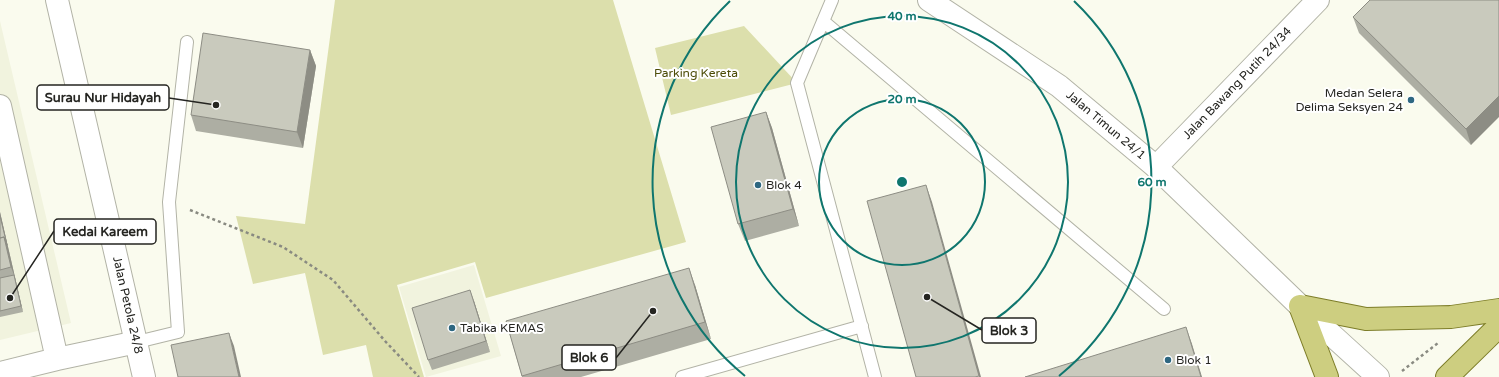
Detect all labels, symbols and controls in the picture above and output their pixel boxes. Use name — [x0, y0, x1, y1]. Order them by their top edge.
text: 40 m — [887, 9, 917, 23]
street label: Jalan Bawang Putih 24/34 — [1180, 24, 1295, 142]
park label: Parking Kereta — [654, 66, 738, 80]
callout: Surau Nur Hidayah — [37, 85, 169, 110]
place label: Medan Selera Delima Seksyen 24 — [1296, 86, 1403, 114]
street label: Jalan Timun 24/1 — [1063, 88, 1149, 162]
text: Surau Nur Hidayah — [45, 90, 161, 106]
text: 20 m — [887, 92, 917, 106]
marker: Medan Selera Delima Seksyen 24 — [1406, 95, 1416, 105]
centre of rings — [895, 175, 909, 189]
text: 60 m — [1137, 175, 1167, 189]
place label: Blok 4 — [766, 178, 802, 192]
marker: Blok 4 — [753, 180, 763, 190]
callout: Kedai Kareem — [54, 219, 156, 244]
text: Kedai Kareem — [62, 224, 148, 240]
street label: Jalan Petola 24/8 — [110, 255, 146, 355]
callout: Blok 3 — [982, 318, 1036, 343]
place label: Tabika KEMAS — [460, 321, 544, 335]
marker: Tabika KEMAS — [447, 323, 457, 333]
text: Blok 3 — [990, 323, 1028, 339]
callout: Blok 6 — [562, 345, 616, 370]
text: Blok 6 — [570, 350, 608, 366]
place label: Blok 1 — [1176, 353, 1212, 367]
marker: Blok 1 — [1163, 355, 1173, 365]

